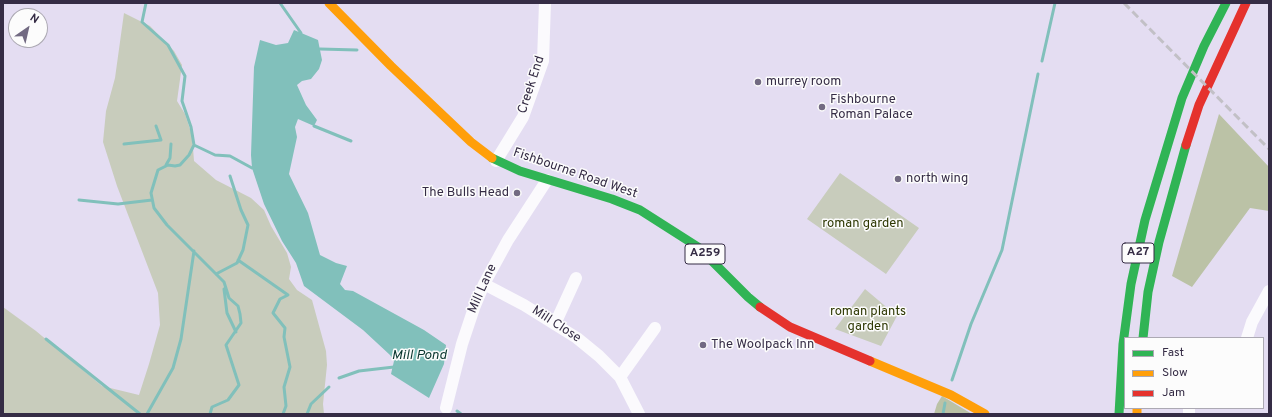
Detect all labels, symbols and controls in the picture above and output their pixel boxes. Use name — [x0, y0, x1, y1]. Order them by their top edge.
north arrow — [8, 8, 48, 48]
text: N — [27, 11, 41, 27]
street label: Creek End — [515, 54, 549, 116]
place label: murrey room — [766, 74, 841, 90]
marker: murrey room — [753, 77, 763, 87]
place label: Fishbourne Roman Palace — [830, 92, 913, 123]
marker: Fishbourne Roman Palace — [817, 102, 827, 112]
street label: Fishbourne Road West — [511, 145, 639, 203]
place label: north wing — [906, 171, 968, 187]
marker: north wing — [893, 174, 903, 184]
place label: The Bulls Head — [422, 185, 509, 201]
marker: The Bulls Head — [512, 188, 522, 198]
park label: roman garden — [822, 216, 904, 232]
road number: A27 — [1122, 243, 1154, 263]
road number: A259 — [685, 244, 725, 264]
street label: Mill Lane — [465, 262, 501, 316]
street label: Mill Close — [528, 303, 584, 347]
park label: roman plants garden — [830, 304, 906, 335]
place label: The Woolpack Inn — [711, 337, 814, 353]
legend — [1124, 337, 1264, 409]
marker: The Woolpack Inn — [698, 340, 708, 350]
text: Fast — [1162, 345, 1184, 361]
water label: Mill Pond — [391, 348, 447, 364]
text: Slow — [1162, 365, 1188, 381]
text: Jam — [1162, 385, 1185, 401]

